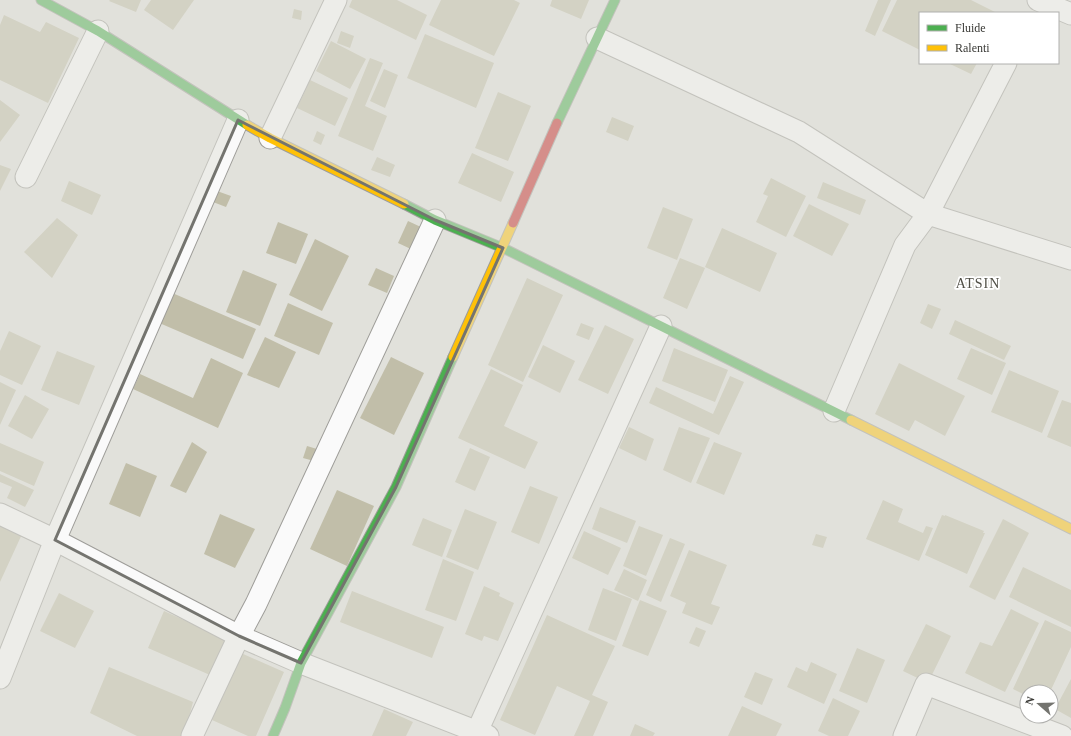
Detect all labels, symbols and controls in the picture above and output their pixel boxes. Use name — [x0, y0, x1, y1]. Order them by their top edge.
legend — [919, 12, 1059, 64]
text: Fluide — [955, 21, 986, 35]
text: Ralenti — [955, 41, 990, 55]
district label: ATSIN — [956, 276, 1000, 291]
north arrow — [1019, 684, 1059, 724]
text: N — [1023, 695, 1037, 706]

